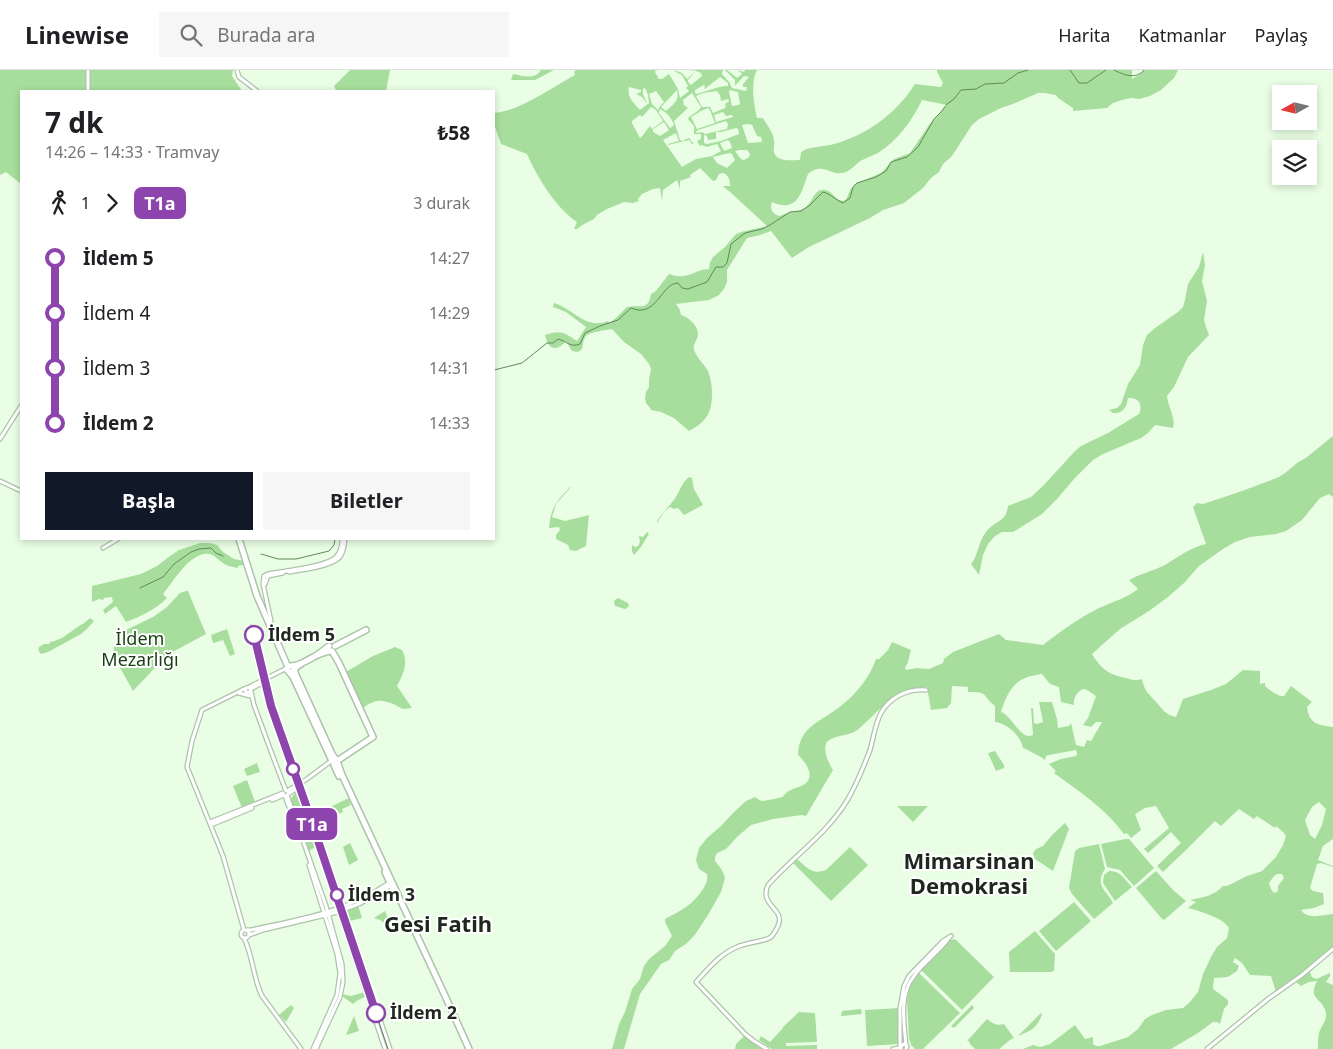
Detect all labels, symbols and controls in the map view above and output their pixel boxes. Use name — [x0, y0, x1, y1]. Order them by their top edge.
search box — [159, 12, 509, 57]
text: Linewise — [25, 18, 129, 51]
icon: search — [177, 21, 205, 49]
text: Burada ara — [217, 22, 315, 48]
text: Harita — [1058, 23, 1110, 47]
text: Katmanlar — [1138, 23, 1226, 47]
text: Paylaş — [1254, 23, 1308, 47]
north arrow — [1272, 85, 1318, 130]
map controls — [1272, 85, 1317, 185]
text: 7 dk — [45, 103, 103, 141]
text: ₺58 — [437, 120, 470, 146]
button: layers — [1272, 140, 1317, 185]
text: 14:26 – 14:33 · Tramvay — [45, 141, 219, 163]
icon: walk — [45, 189, 73, 217]
icon: forward — [98, 189, 126, 217]
text: T1a — [144, 191, 176, 215]
text: 1 — [81, 192, 90, 214]
text: 3 durak — [413, 192, 470, 214]
text: İldem 5 — [83, 245, 154, 271]
text: 14:27 — [429, 247, 470, 269]
text: İldem 4 — [83, 300, 150, 326]
text: 14:29 — [429, 302, 470, 324]
text: İldem 3 — [83, 355, 150, 381]
text: 14:31 — [429, 357, 470, 379]
text: İldem 2 — [83, 410, 154, 436]
text: 14:33 — [429, 412, 470, 434]
button: Başla — [45, 472, 253, 530]
button: Biletler — [263, 472, 470, 530]
place label: İldem 5 — [268, 622, 335, 646]
marker: İldem 5 — [244, 625, 264, 645]
park label: İldem Mezarlığı — [101, 626, 179, 671]
unlabelled marker — [286, 762, 300, 776]
line badge: T1a — [283, 808, 341, 840]
text: T1a — [296, 812, 328, 836]
district label: Mimarsinan Demokrasi — [903, 845, 1035, 900]
place label: İldem 3 — [348, 882, 415, 906]
marker: İldem 3 — [330, 888, 344, 902]
district label: Gesi Fatih — [384, 908, 492, 938]
place label: İldem 2 — [390, 1000, 457, 1024]
marker: İldem 2 — [366, 1003, 386, 1023]

